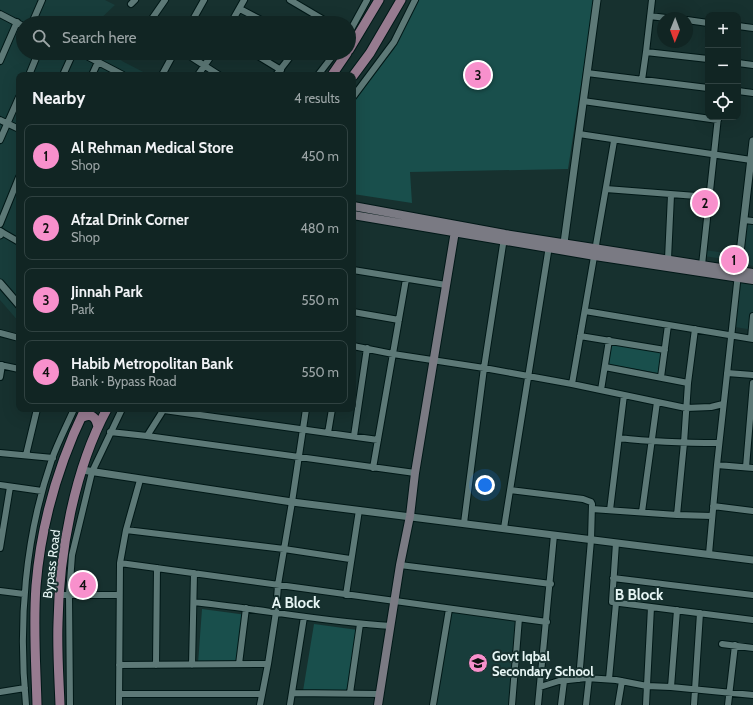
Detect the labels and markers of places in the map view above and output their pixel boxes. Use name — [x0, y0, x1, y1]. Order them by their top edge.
pin: 3 — [465, 60, 491, 90]
pin: 2 — [692, 188, 718, 218]
pin: 1 — [721, 245, 747, 275]
pin: 4 — [70, 570, 96, 600]
place label: Govt Iqbal Secondary School — [492, 648, 594, 679]
school or university icon: Govt Iqbal Secondary School — [467, 652, 489, 674]

